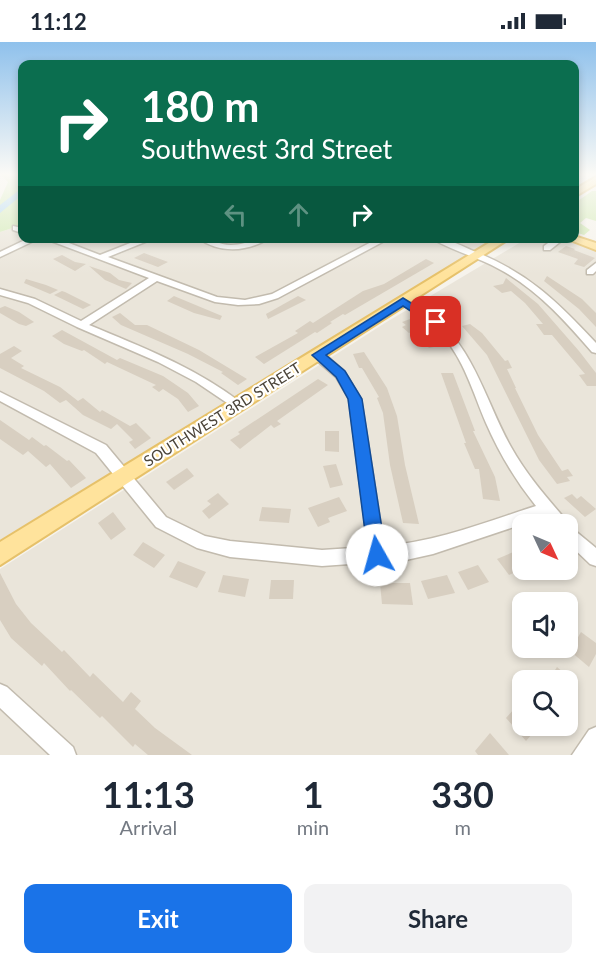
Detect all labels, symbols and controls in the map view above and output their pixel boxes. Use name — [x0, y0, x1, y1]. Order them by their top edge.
text: 11:12 — [30, 8, 87, 35]
text: 180 m — [141, 81, 259, 131]
icon: right — [42, 84, 120, 162]
text: Southwest 3rd Street — [141, 132, 392, 165]
icon: left — [219, 198, 252, 231]
icon: ahead — [282, 198, 315, 231]
icon: right — [345, 198, 378, 231]
pin — [410, 296, 461, 347]
icon: arrive — [419, 305, 452, 338]
street label: SOUTHWEST 3RD STREET — [140, 358, 304, 470]
north arrow — [512, 514, 578, 580]
map controls — [512, 514, 578, 736]
position arrow — [345, 523, 409, 587]
button: sound — [512, 592, 578, 658]
button: search — [512, 670, 578, 736]
text: 11:13 — [102, 772, 195, 816]
text: 1 — [303, 772, 324, 816]
text: 330 — [431, 772, 494, 816]
text: Arrival — [120, 815, 177, 839]
text: min — [297, 815, 329, 839]
text: m — [454, 815, 471, 839]
button: Exit — [24, 884, 292, 953]
button: Share — [304, 884, 572, 953]

